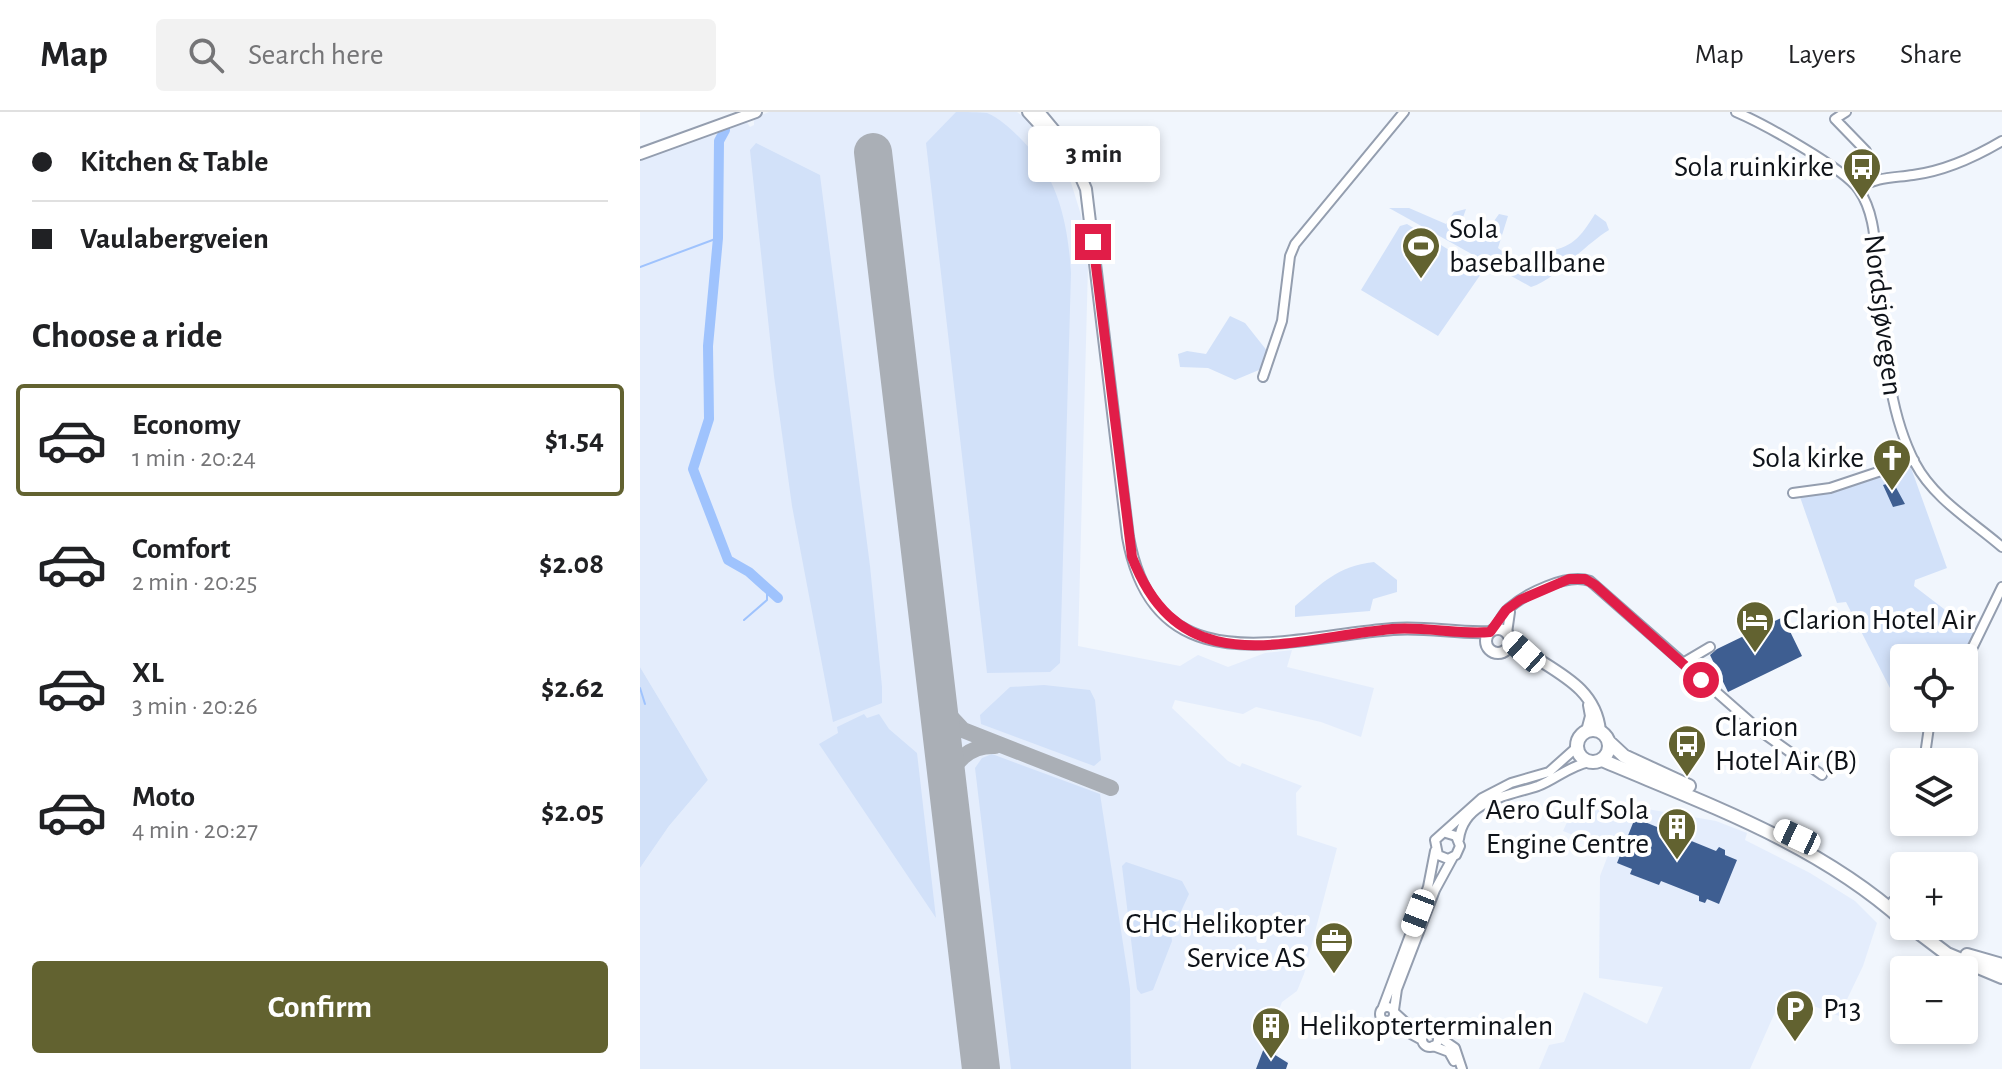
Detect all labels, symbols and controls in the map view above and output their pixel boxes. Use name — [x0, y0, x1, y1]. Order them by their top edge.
search box — [156, 19, 716, 91]
icon: search — [184, 33, 228, 77]
text: Map — [40, 36, 108, 74]
text: Search here — [248, 40, 384, 70]
text: Map — [1695, 41, 1744, 69]
text: Layers — [1788, 41, 1856, 69]
text: Share — [1900, 41, 1962, 69]
callout: 3 min — [1027, 126, 1159, 182]
text: 3 min — [1066, 141, 1122, 167]
bus stop icon: Sola ruinkirke — [1841, 146, 1883, 201]
text: Kitchen & Table — [80, 147, 269, 177]
place label: Sola ruinkirke — [1674, 152, 1834, 182]
place label: Sola baseballbane — [1449, 214, 1606, 278]
text: Vaulabergveien — [80, 224, 269, 254]
route end — [1075, 224, 1111, 260]
sports icon: Sola baseballbane — [1400, 225, 1442, 280]
street label: Nordsjøvegen — [1858, 232, 1908, 398]
text: Choose a ride — [32, 318, 222, 354]
icon: car — [36, 404, 108, 476]
text: Economy — [132, 410, 241, 440]
text: $1.54 — [545, 425, 604, 455]
church icon: Sola kirke — [1871, 437, 1913, 492]
place label: Sola kirke — [1752, 443, 1864, 473]
text: 1 min · 20:24 — [132, 445, 256, 471]
icon: car — [36, 528, 108, 600]
text: Comfort — [132, 534, 231, 564]
text: $2.08 — [539, 549, 604, 579]
text: 2 min · 20:25 — [132, 569, 257, 595]
hotel icon: Clarion Hotel Air — [1734, 599, 1776, 654]
place label: Clarion Hotel Air — [1783, 605, 1976, 635]
car — [1498, 627, 1550, 677]
map controls — [1890, 644, 1978, 1044]
button: locate — [1890, 644, 1978, 732]
icon: car — [36, 652, 108, 724]
text: XL — [132, 658, 164, 688]
route start — [1683, 662, 1719, 698]
text: $2.62 — [541, 673, 604, 703]
text: 3 min · 20:26 — [132, 693, 258, 719]
place label: Clarion Hotel Air (B) — [1715, 712, 1858, 776]
bus stop icon: Clarion Hotel Air (B) — [1666, 723, 1708, 778]
button: layers — [1890, 748, 1978, 836]
icon: car — [36, 776, 108, 848]
text: Moto — [132, 782, 195, 812]
place label: Aero Gulf Sola Engine Centre — [1485, 795, 1649, 859]
text: $2.05 — [541, 797, 604, 827]
building icon: Aero Gulf Sola Engine Centre — [1656, 806, 1698, 861]
car — [1770, 816, 1824, 858]
text: 4 min · 20:27 — [132, 817, 258, 843]
button: + — [1890, 852, 1978, 940]
car — [1398, 886, 1438, 940]
place label: CHC Helikopter Service AS — [1126, 909, 1306, 973]
office icon: CHC Helikopter Service AS — [1313, 920, 1355, 975]
button: − — [1890, 956, 1978, 1044]
button: Confirm — [32, 961, 608, 1053]
parking icon: P13 — [1774, 988, 1816, 1043]
place label: P13 — [1823, 994, 1861, 1024]
building icon: Helikopterterminalen — [1250, 1005, 1292, 1060]
place label: Helikopterterminalen — [1299, 1011, 1553, 1041]

